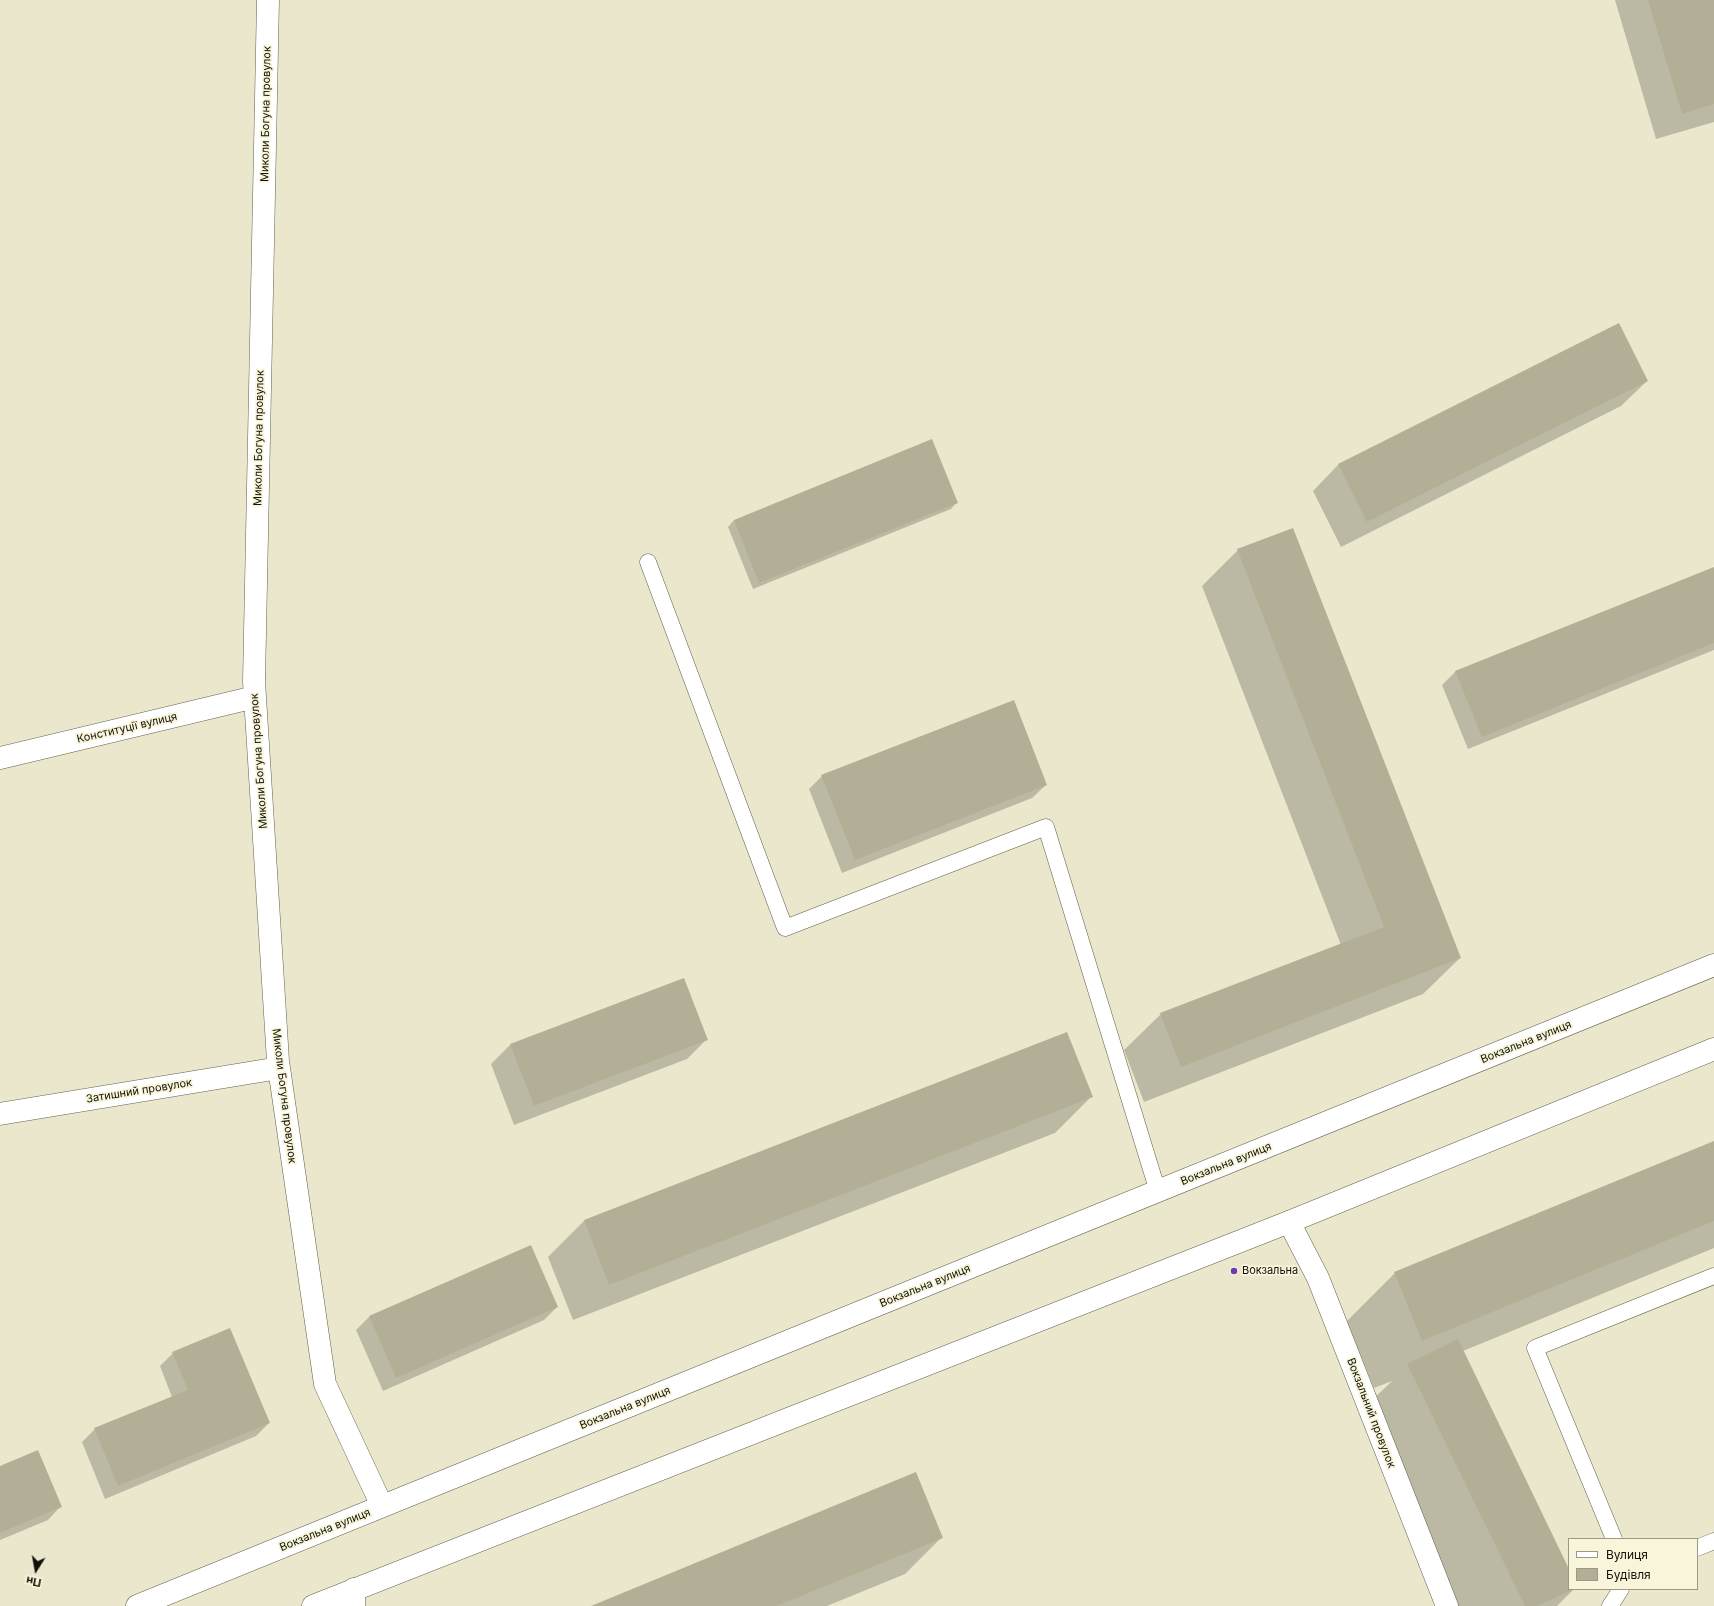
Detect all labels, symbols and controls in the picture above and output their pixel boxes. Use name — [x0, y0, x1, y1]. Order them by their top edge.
street label: Миколи Богуна провулок — [258, 46, 274, 182]
street label: Миколи Богуна провулок — [251, 370, 267, 506]
street label: Миколи Богуна провулок — [248, 693, 270, 829]
street label: Конституції вулиця — [76, 710, 178, 746]
street label: Вокзальна вулиця — [1479, 1018, 1573, 1066]
street label: Миколи Богуна провулок — [269, 1028, 299, 1164]
street label: Затишний провулок — [85, 1076, 193, 1106]
street label: Вокзальна вулиця — [1179, 1140, 1273, 1188]
street label: Вокзальна вулиця — [878, 1262, 972, 1310]
place label: Вокзальна — [1242, 1264, 1298, 1278]
marker: Вокзальна — [1229, 1266, 1239, 1276]
street label: Вокзальний провулок — [1344, 1356, 1398, 1470]
street label: Вокзальна вулиця — [578, 1384, 672, 1432]
street label: Вокзальна вулиця — [278, 1506, 372, 1554]
legend — [1568, 1538, 1698, 1590]
text: Вулиця — [1606, 1547, 1648, 1562]
north arrow — [16, 1550, 56, 1590]
text: Будівля — [1606, 1567, 1651, 1582]
text: Пн — [25, 1573, 42, 1590]

